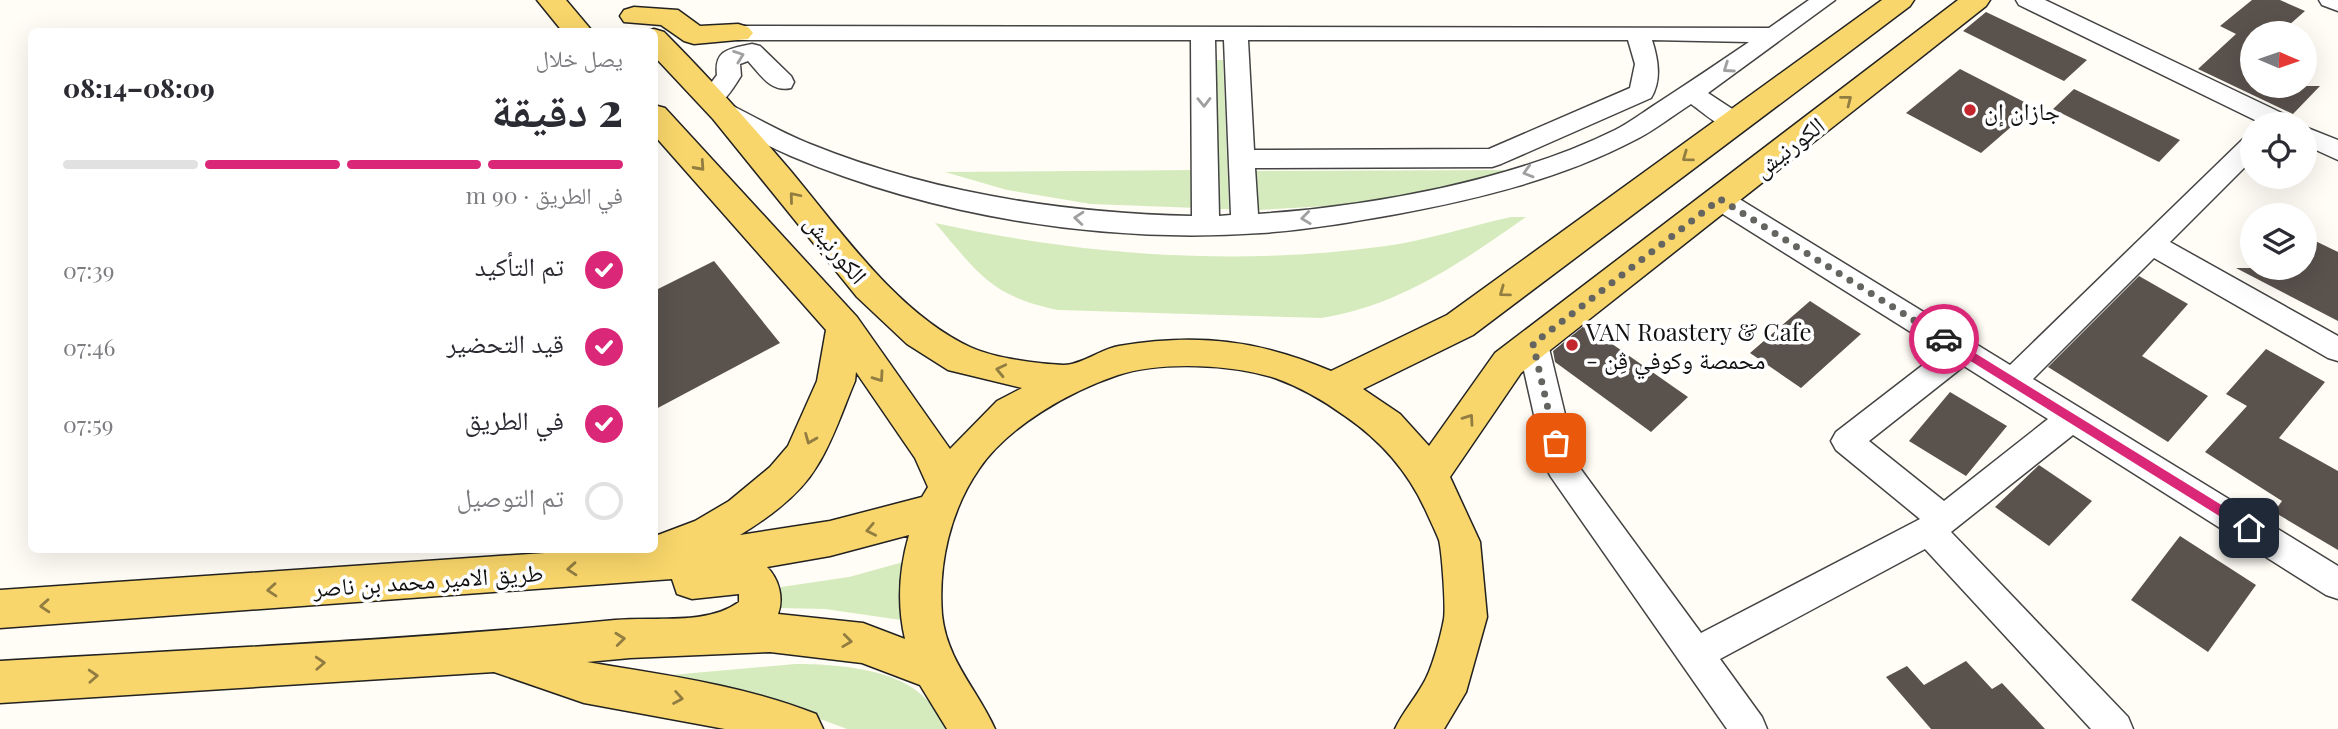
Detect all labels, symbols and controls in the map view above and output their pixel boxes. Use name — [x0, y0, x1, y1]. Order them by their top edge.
north arrow — [2240, 21, 2317, 98]
map controls — [2240, 21, 2317, 280]
text: يصل خلال — [536, 42, 623, 73]
one-way arrow — [732, 50, 744, 64]
one-way arrow — [1723, 60, 1736, 72]
text: 08:09–08:14 — [63, 70, 215, 105]
text: 2 دقيقة — [491, 77, 623, 139]
place label: جازان إن — [1984, 94, 2060, 127]
one-way arrow — [1839, 96, 1852, 109]
one-way arrow — [1196, 97, 1212, 107]
marker: جازان إن — [1962, 102, 1978, 118]
street label: الكورنيش — [1746, 108, 1830, 184]
button: locate — [2240, 112, 2317, 189]
one-way arrow — [1682, 149, 1695, 161]
one-way arrow — [692, 158, 704, 171]
one-way arrow — [1522, 164, 1534, 179]
text: في الطريق · 90 m — [466, 179, 623, 210]
one-way arrow — [790, 192, 802, 205]
button: layers — [2240, 203, 2317, 280]
street label: الكورنيش — [798, 206, 876, 290]
one-way arrow — [1073, 211, 1084, 226]
one-way arrow — [1300, 211, 1311, 226]
text: تم التأكيد — [475, 248, 564, 283]
icon: check — [585, 251, 623, 289]
text: 07:39 — [63, 254, 114, 285]
one-way arrow — [1499, 284, 1512, 296]
courier — [1909, 304, 1979, 374]
place label: VAN Roastery & Cafe - محمصة وكوفي ڤِن — [1585, 315, 1812, 380]
icon: car — [1925, 320, 1963, 358]
text: قيد التحضير — [446, 325, 564, 360]
icon: check — [585, 328, 623, 366]
text: 07:46 — [63, 331, 116, 362]
marker: VAN Roastery & Cafe - محمصة وكوفي ڤِن — [1564, 337, 1580, 353]
one-way arrow — [995, 364, 1007, 378]
one-way arrow — [871, 369, 883, 382]
text: في الطريق — [465, 402, 564, 437]
icon: check — [585, 405, 623, 443]
text: 07:59 — [63, 408, 114, 439]
pin — [1526, 413, 1586, 473]
one-way arrow — [1461, 414, 1473, 427]
icon: bag — [1537, 424, 1575, 462]
one-way arrow — [805, 432, 819, 444]
text: تم التوصيل — [456, 479, 564, 514]
pin — [2219, 498, 2279, 558]
icon: home — [2230, 509, 2268, 547]
one-way arrow — [865, 522, 877, 537]
street label: طريق الامير محمد بن ناصر — [311, 555, 544, 603]
one-way arrow — [566, 561, 577, 576]
one-way arrow — [266, 582, 277, 597]
one-way arrow — [39, 598, 50, 613]
one-way arrow — [614, 632, 625, 647]
one-way arrow — [841, 634, 852, 649]
one-way arrow — [314, 655, 325, 670]
one-way arrow — [87, 669, 98, 684]
one-way arrow — [672, 690, 684, 705]

